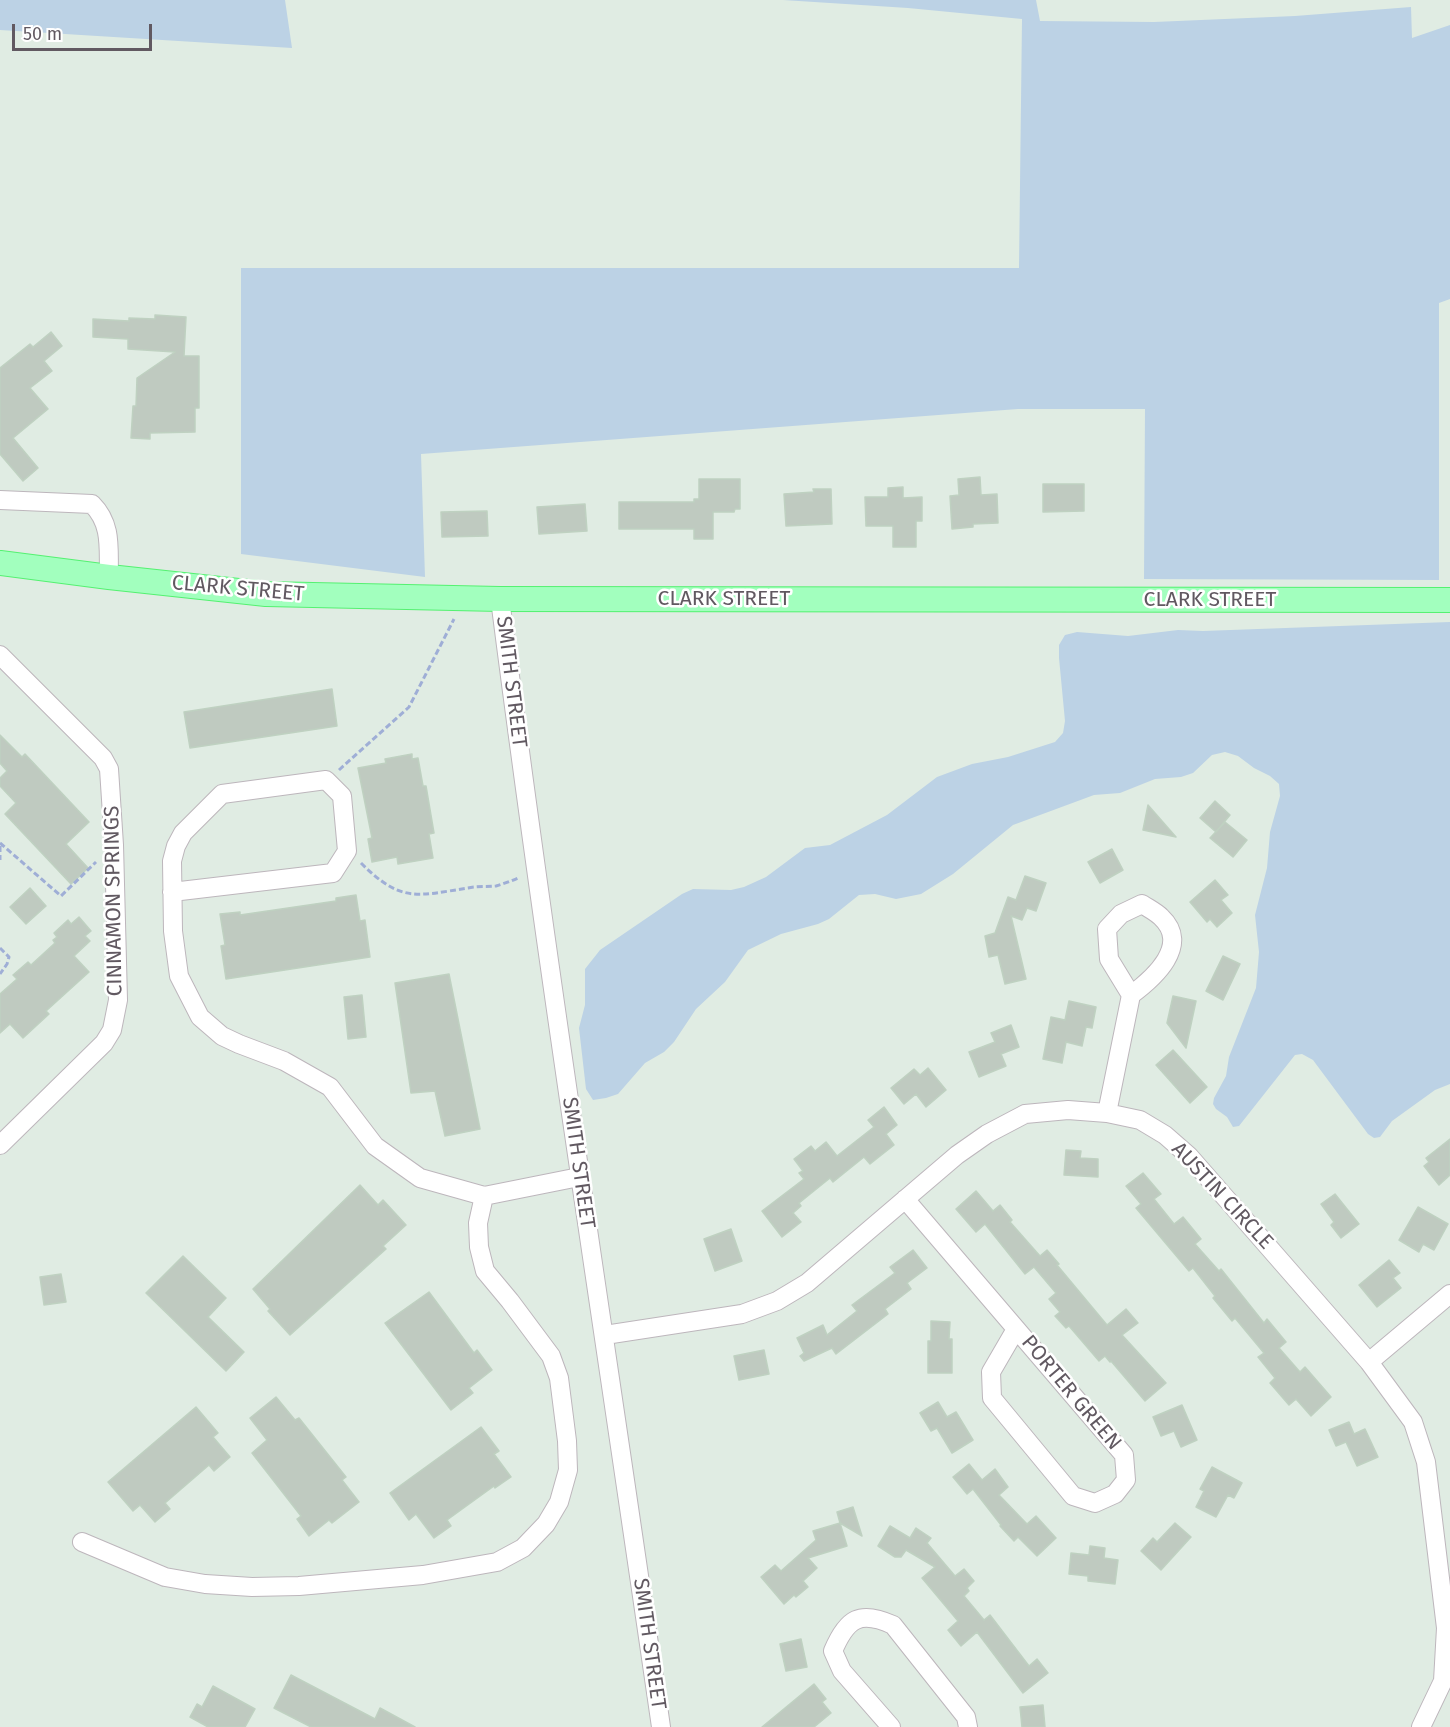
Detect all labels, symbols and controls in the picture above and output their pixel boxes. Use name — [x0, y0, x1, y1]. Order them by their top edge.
scale bar — [15, 12, 154, 50]
text: 50 m — [23, 23, 62, 45]
street label: CLARK STREET — [171, 571, 305, 607]
street label: CLARK STREET — [658, 586, 790, 612]
street label: CLARK STREET — [1144, 587, 1276, 613]
street label: SMITH STREET — [490, 615, 532, 749]
street label: CINNAMON SPRINGS — [100, 805, 128, 997]
street label: SMITH STREET — [556, 1096, 600, 1230]
street label: AUSTIN CIRCLE — [1166, 1137, 1278, 1255]
street label: PORTER GREEN — [1016, 1330, 1126, 1456]
street label: SMITH STREET — [627, 1577, 671, 1711]

